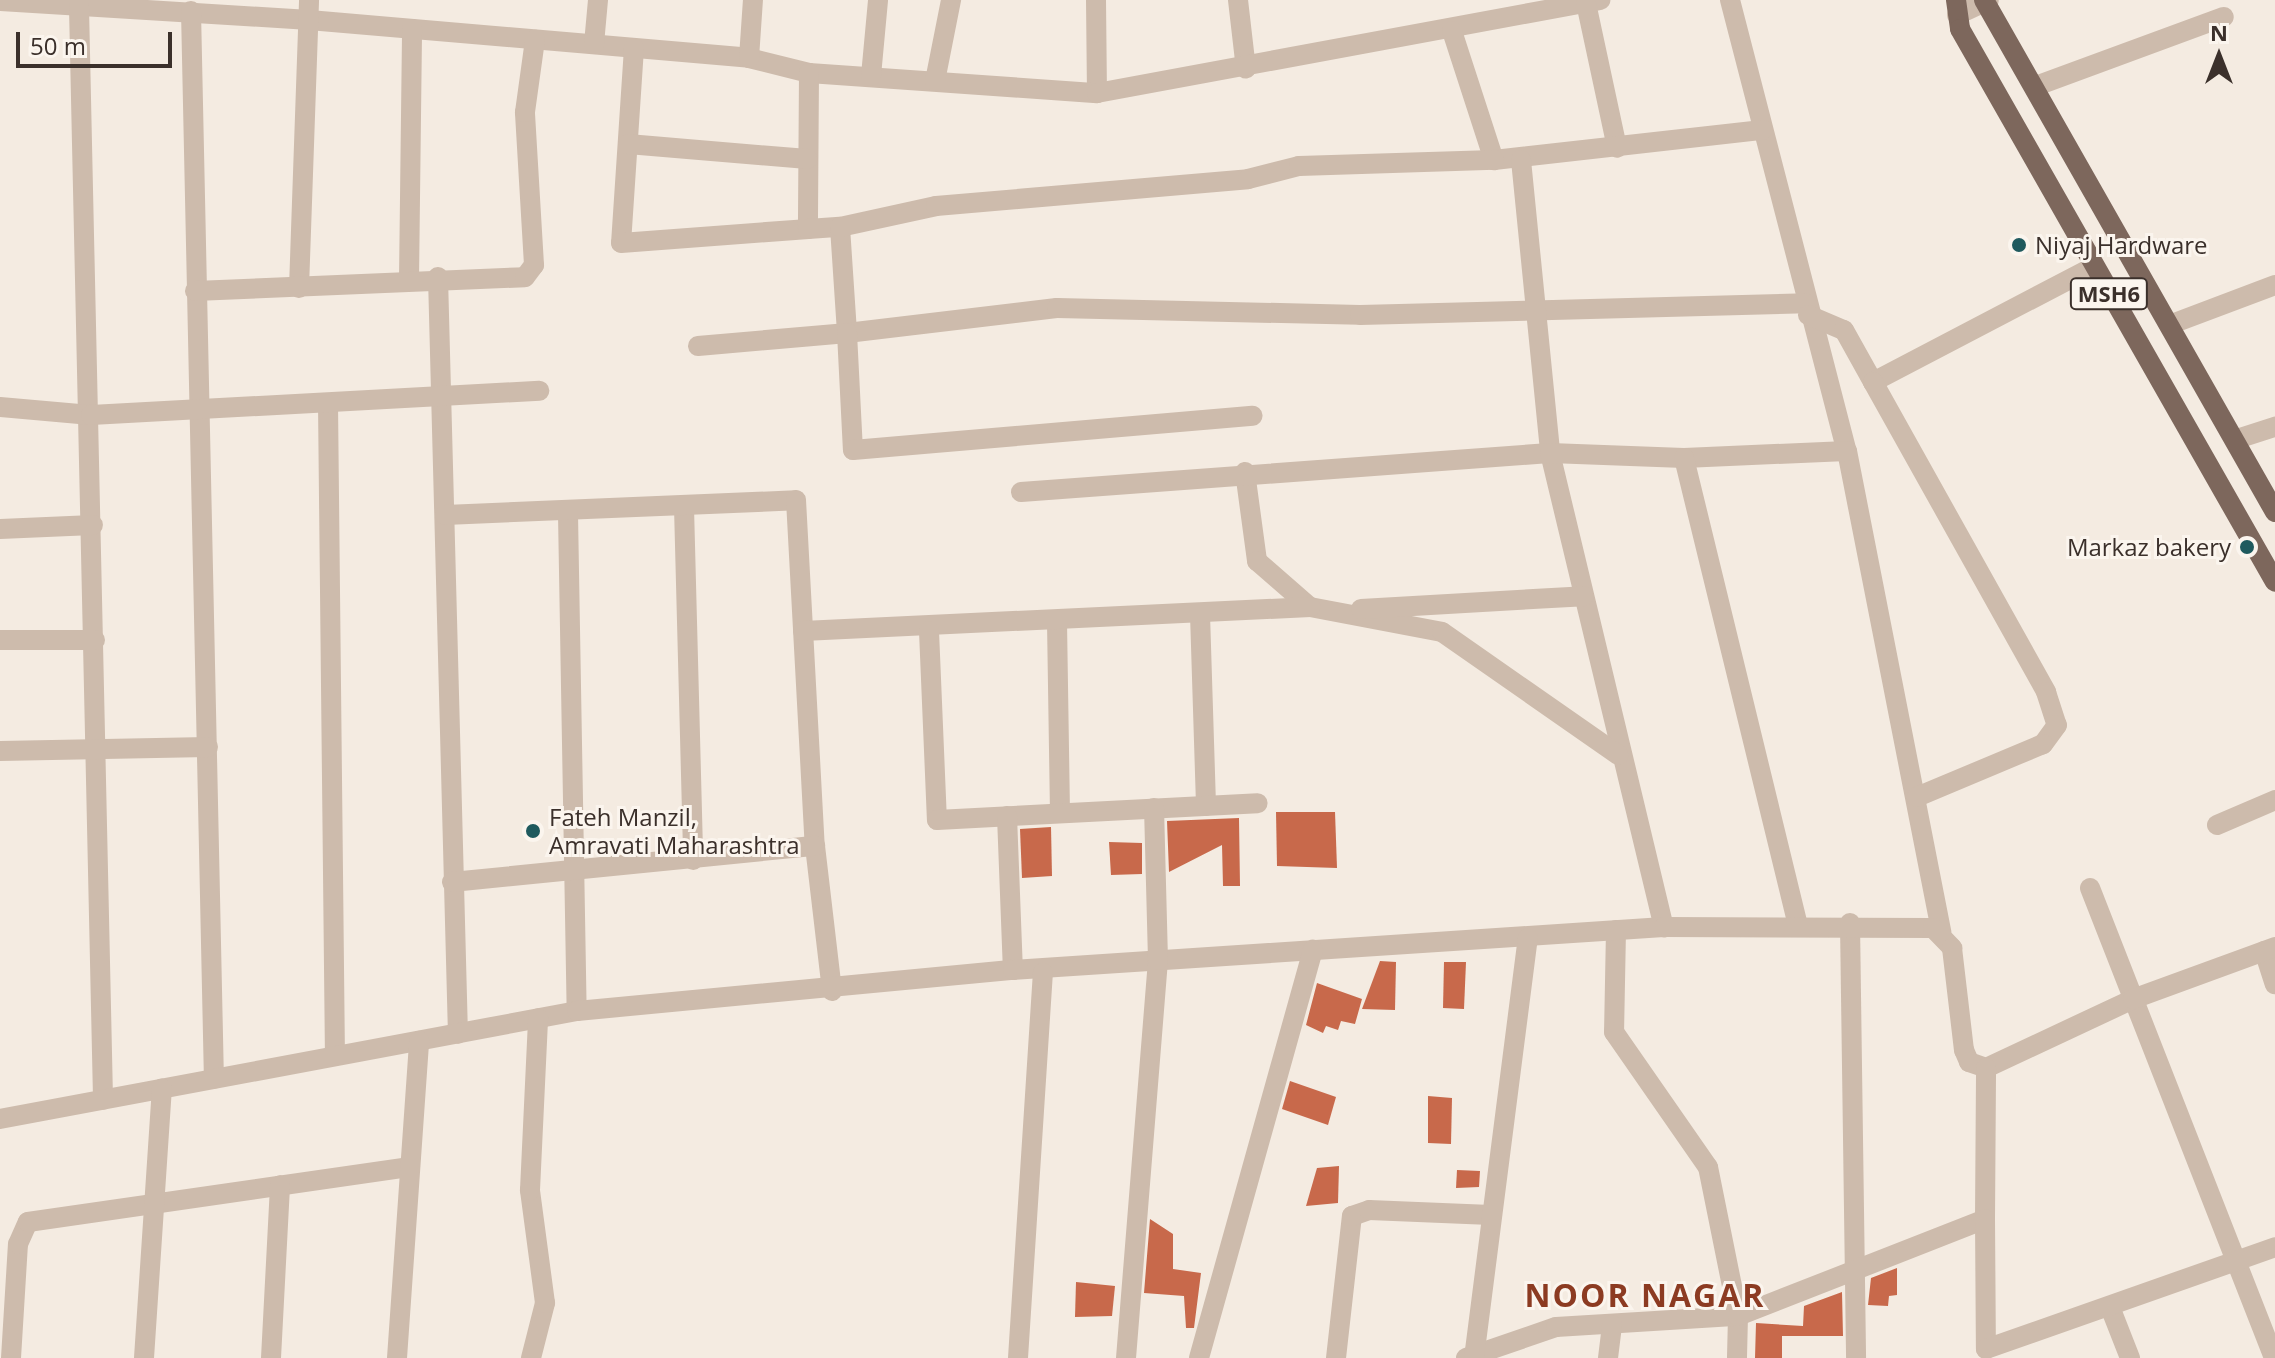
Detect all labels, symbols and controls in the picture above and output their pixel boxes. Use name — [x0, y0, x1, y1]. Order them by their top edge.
scale bar — [20, 16, 176, 66]
north arrow — [2179, 16, 2259, 96]
text: N — [2210, 17, 2228, 47]
text: 50 m — [30, 29, 86, 62]
place label: Niyaj Hardware — [2035, 231, 2208, 259]
marker: Niyaj Hardware — [2010, 236, 2028, 254]
road number: MSH6 — [2069, 276, 2149, 312]
place label: Markaz bakery — [2067, 533, 2231, 561]
marker: Markaz bakery — [2238, 538, 2256, 556]
place label: Fateh Manzil, Amravati Maharashtra — [549, 803, 800, 859]
marker: Fateh Manzil, Amravati Maharashtra — [524, 822, 542, 840]
district label: NOOR NAGAR — [1525, 1276, 1765, 1314]

